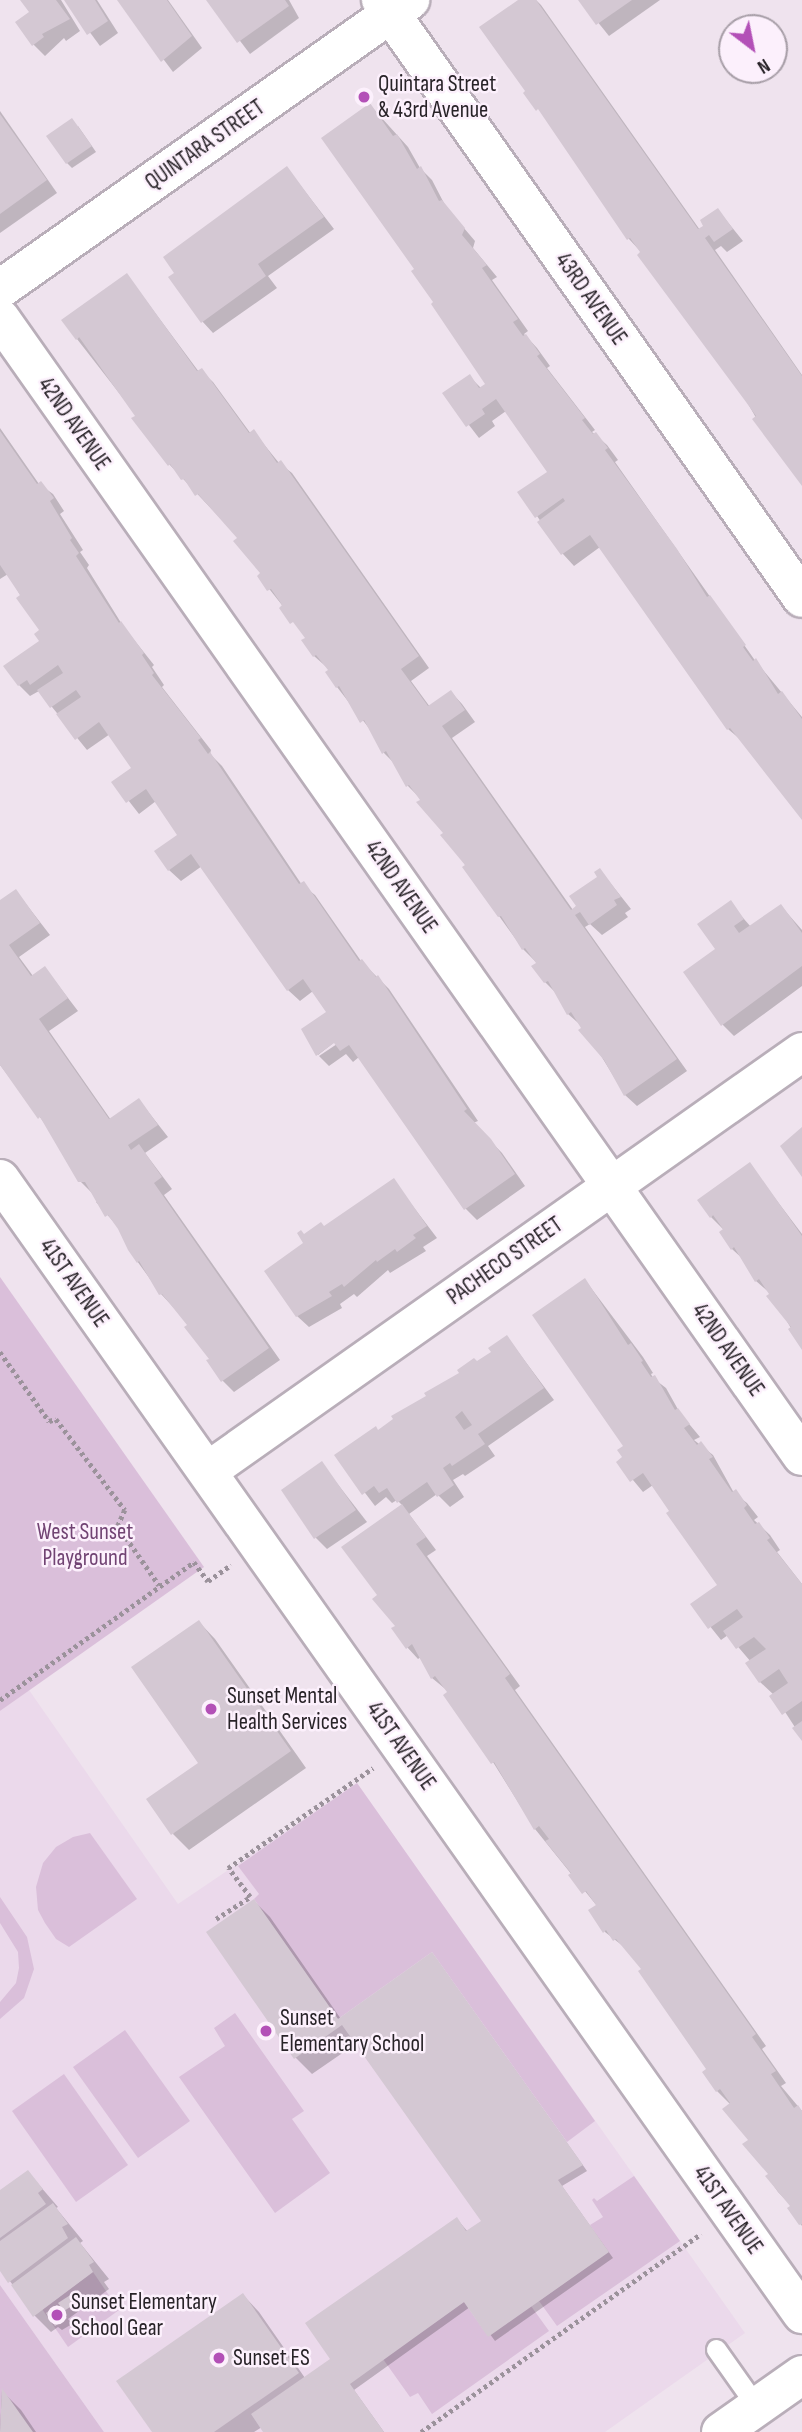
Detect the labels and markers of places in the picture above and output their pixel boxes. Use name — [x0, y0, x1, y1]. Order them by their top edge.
place label: Quintara Street & 43rd Avenue — [378, 70, 496, 124]
marker: Quintara Street & 43rd Avenue — [356, 89, 372, 105]
place label: Sunset Mental Health Services — [227, 1682, 347, 1736]
marker: Sunset Mental Health Services — [201, 1699, 221, 1719]
place label: Sunset Elementary School — [280, 2004, 424, 2058]
marker: Sunset Elementary School — [258, 2023, 274, 2039]
place label: Sunset Elementary School Gear — [71, 2288, 217, 2342]
marker: Sunset Elementary School Gear — [49, 2307, 65, 2323]
place label: Sunset ES — [233, 2344, 310, 2372]
marker: Sunset ES — [211, 2350, 227, 2366]

